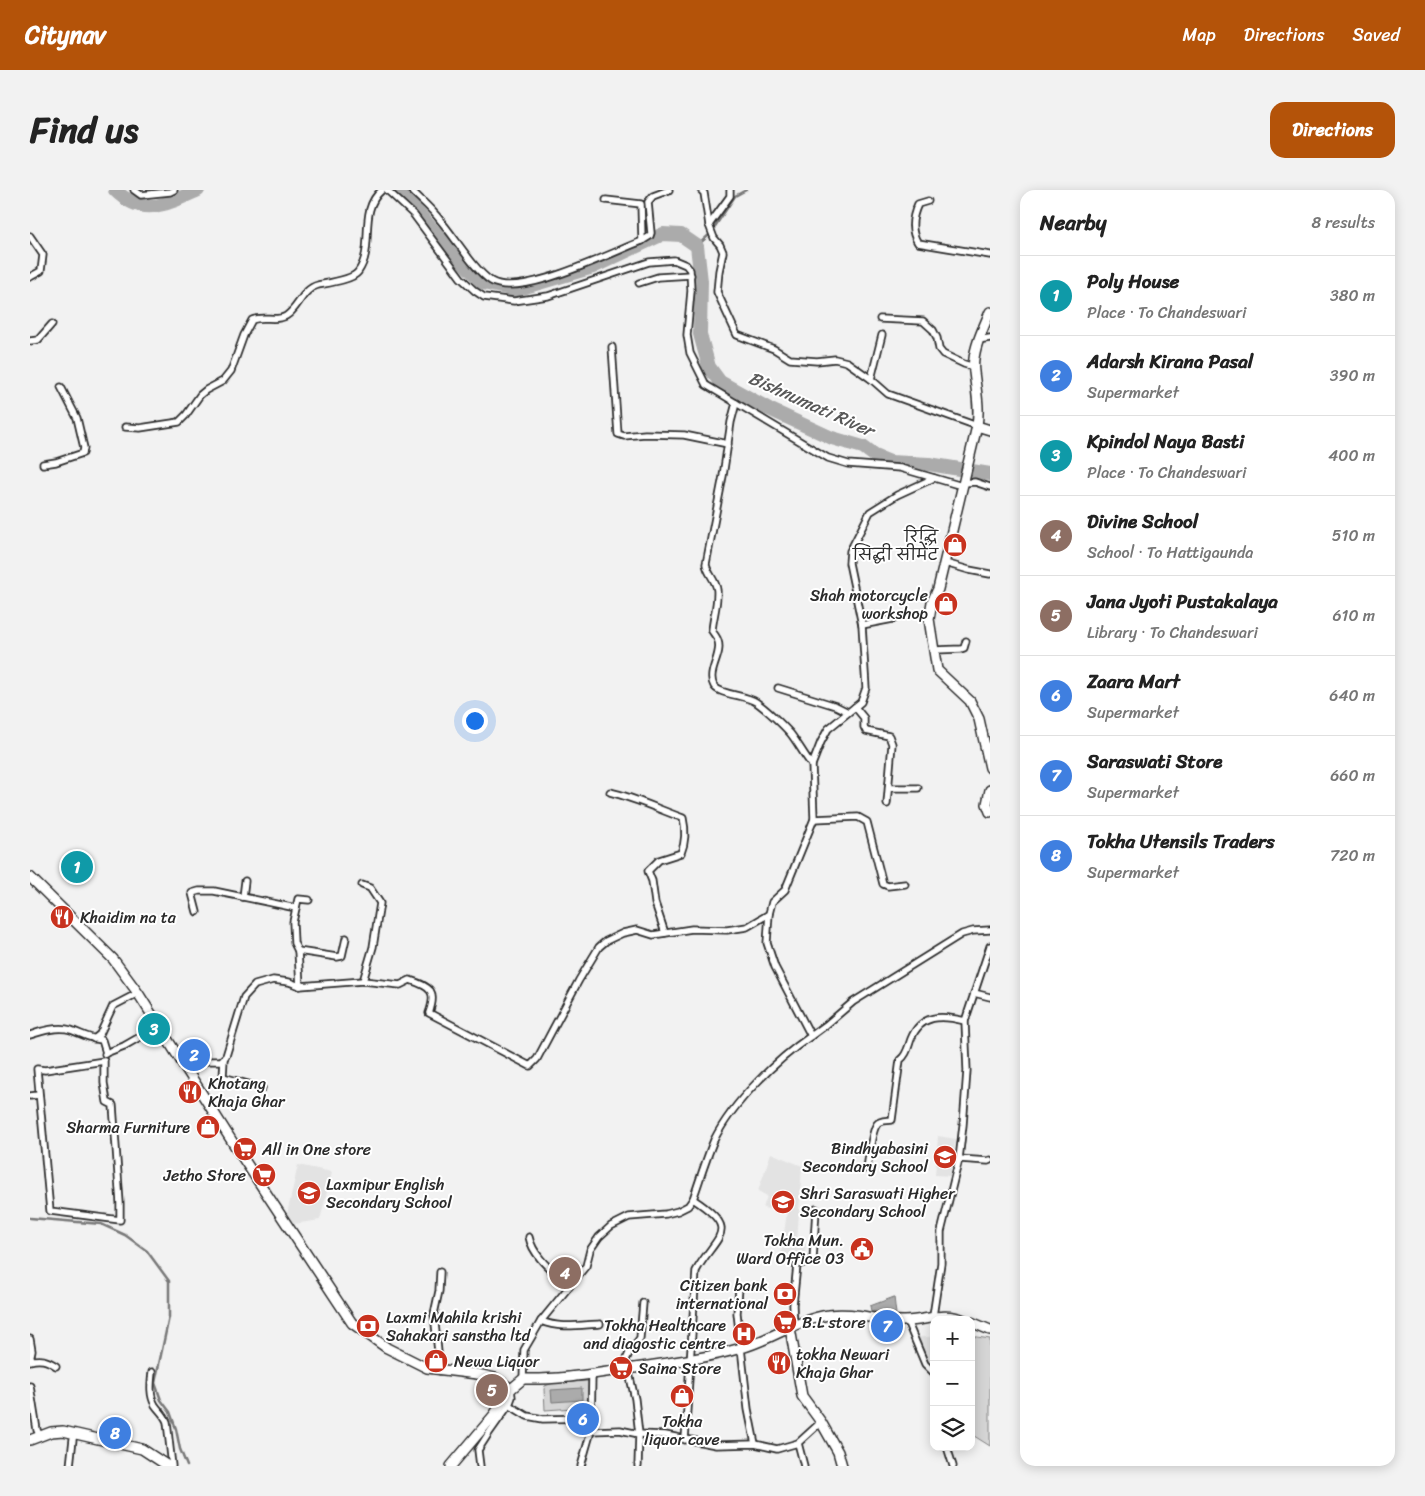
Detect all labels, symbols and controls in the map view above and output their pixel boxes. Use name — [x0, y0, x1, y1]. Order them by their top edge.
text: Citynav — [25, 14, 106, 56]
text: Map — [1183, 19, 1216, 51]
text: Directions — [1244, 19, 1325, 51]
text: Saved — [1353, 19, 1400, 51]
text: Find us — [30, 99, 138, 161]
button: Directions — [1270, 102, 1395, 158]
text: Nearby — [1040, 204, 1106, 242]
text: 8 results — [1312, 208, 1375, 237]
text: Poly House — [1087, 265, 1179, 298]
text: 1 — [1053, 281, 1059, 310]
text: 380 m — [1330, 281, 1375, 310]
text: Place · To Chandeswari — [1087, 298, 1246, 327]
text: Adarsh Kirana Pasal — [1087, 345, 1253, 378]
text: 2 — [1051, 361, 1061, 390]
text: 390 m — [1330, 361, 1375, 390]
water label: Bishnumati River — [743, 362, 882, 447]
text: Supermarket — [1087, 378, 1179, 407]
text: Kpindol Naya Basti — [1087, 425, 1244, 458]
text: 3 — [1052, 441, 1060, 470]
text: 400 m — [1328, 441, 1375, 470]
text: Place · To Chandeswari — [1087, 458, 1246, 487]
text: Divine School — [1087, 505, 1198, 538]
text: 4 — [1051, 521, 1061, 550]
text: 510 m — [1332, 521, 1375, 550]
place label: रिद्धि सिद्धी सीमेंट — [852, 522, 940, 569]
shop icon: रिद्धि सिद्धी सीमेंट — [942, 532, 968, 558]
text: School · To Hattigaunda — [1087, 538, 1253, 567]
place label: Shah motorcycle workshop — [810, 581, 929, 628]
text: Jana Jyoti Pustakalaya — [1087, 585, 1278, 618]
shop icon: Shah motorcycle workshop — [933, 591, 959, 617]
text: 5 — [1051, 601, 1061, 630]
text: 610 m — [1332, 601, 1375, 630]
text: Library · To Chandeswari — [1087, 618, 1258, 647]
text: Zaara Mart — [1087, 665, 1180, 698]
text: 6 — [1051, 681, 1061, 710]
text: 640 m — [1329, 681, 1375, 710]
text: Supermarket — [1087, 698, 1179, 727]
your location — [462, 708, 488, 734]
text: Saraswati Store — [1087, 745, 1223, 778]
text: 7 — [1051, 761, 1061, 790]
text: 660 m — [1330, 761, 1375, 790]
text: Supermarket — [1087, 778, 1179, 807]
text: Tokha Utensils Traders — [1087, 825, 1275, 858]
text: 8 — [1051, 841, 1061, 870]
text: 720 m — [1330, 841, 1375, 870]
pin: 1 — [61, 848, 93, 886]
text: Supermarket — [1087, 858, 1179, 887]
place label: Khaidim na ta — [80, 903, 177, 932]
restaurant icon: Khaidim na ta — [49, 904, 75, 930]
pin: 3 — [138, 1010, 170, 1048]
pin: 2 — [178, 1036, 210, 1074]
place label: Khotang Khaja Ghar — [208, 1069, 286, 1116]
restaurant icon: Khotang Khaja Ghar — [177, 1079, 203, 1105]
place label: Sharma Furniture — [66, 1113, 190, 1142]
shop icon: Sharma Furniture — [195, 1114, 221, 1140]
place label: Bindhyabasini Secondary School — [802, 1134, 929, 1181]
place label: All in One store — [261, 1135, 371, 1164]
supermarket icon: All in One store — [232, 1136, 258, 1162]
school or university icon: Bindhyabasini Secondary School — [932, 1144, 958, 1170]
place label: Jetho Store — [162, 1161, 246, 1190]
supermarket icon: Jetho Store — [251, 1162, 277, 1188]
place label: Laxmipur English Secondary School — [326, 1170, 452, 1217]
place label: Shri Saraswati Higher Secondary School — [800, 1179, 956, 1226]
school or university icon: Laxmipur English Secondary School — [296, 1180, 322, 1206]
school or university icon: Shri Saraswati Higher Secondary School — [770, 1189, 796, 1215]
place label: Tokha Mun. Ward Office 03 — [736, 1226, 844, 1273]
public building icon: Tokha Mun. Ward Office 03 — [849, 1236, 875, 1262]
pin: 4 — [549, 1254, 581, 1292]
place label: Citizen bank international — [676, 1271, 768, 1318]
bank icon: Citizen bank international — [772, 1281, 798, 1307]
place label: Laxmi Mahila krishi Sahakari sanstha ltd — [386, 1303, 532, 1350]
pin: 7 — [871, 1307, 903, 1345]
place label: B.L store — [802, 1308, 866, 1337]
supermarket icon: B.L store — [772, 1309, 798, 1335]
place label: Tokha Healthcare and diagostic centre — [583, 1311, 726, 1358]
bank icon: Laxmi Mahila krishi Sahakari sanstha ltd — [355, 1313, 381, 1339]
map controls — [930, 1316, 975, 1451]
button: + — [930, 1316, 975, 1361]
hospital icon: Tokha Healthcare and diagostic centre — [731, 1321, 757, 1347]
place label: tokha Newari Khaja Ghar — [796, 1340, 890, 1387]
place label: Newa Liquor — [454, 1347, 541, 1376]
shop icon: Newa Liquor — [423, 1348, 449, 1374]
restaurant icon: tokha Newari Khaja Ghar — [766, 1350, 792, 1376]
place label: Saina Store — [638, 1354, 721, 1383]
supermarket icon: Saina Store — [608, 1355, 634, 1381]
button: − — [930, 1361, 975, 1406]
pin: 5 — [476, 1371, 508, 1409]
shop icon: Tokha liquor cave — [669, 1383, 695, 1409]
pin: 6 — [567, 1400, 599, 1438]
button: layers — [930, 1406, 975, 1451]
place label: Tokha liquor cave — [644, 1407, 720, 1454]
pin: 8 — [99, 1414, 131, 1452]

